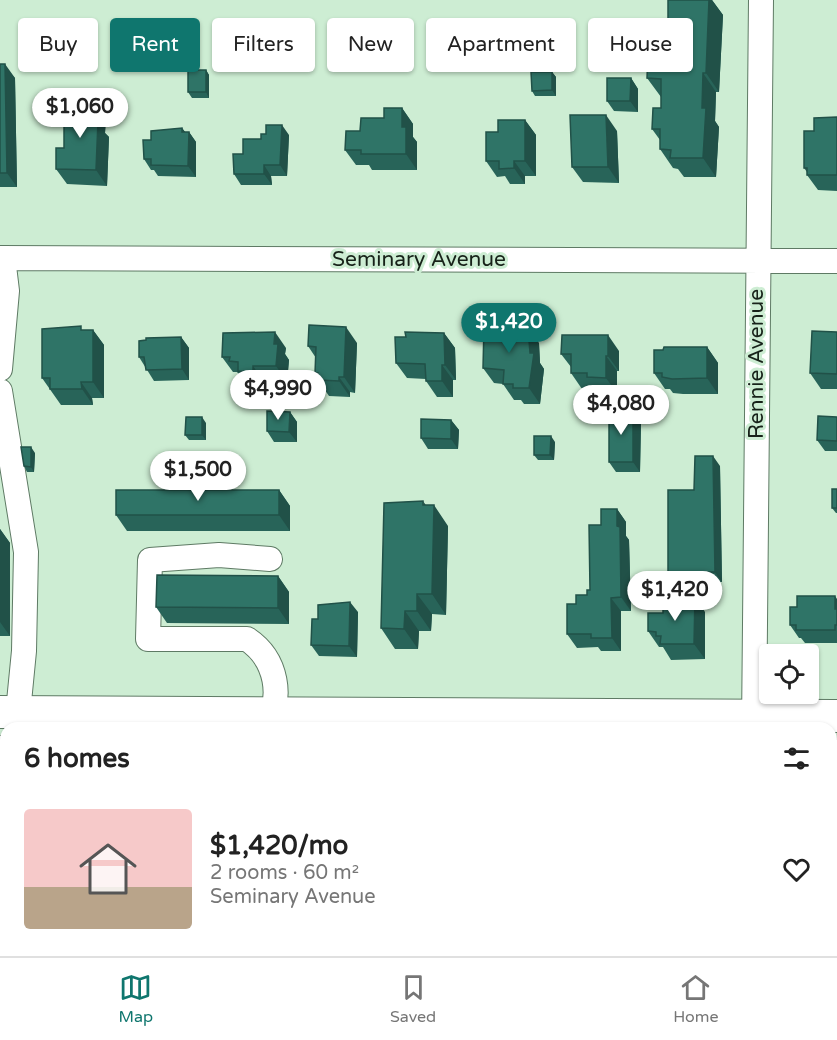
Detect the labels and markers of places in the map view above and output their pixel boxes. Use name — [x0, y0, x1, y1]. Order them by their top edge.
pin: $1,060 — [31, 88, 129, 139]
pin: $1,420 — [460, 303, 558, 354]
pin: $4,990 — [229, 370, 327, 421]
pin: $4,080 — [572, 385, 670, 436]
pin: $1,500 — [149, 451, 247, 502]
pin: $1,420 — [626, 571, 724, 622]

